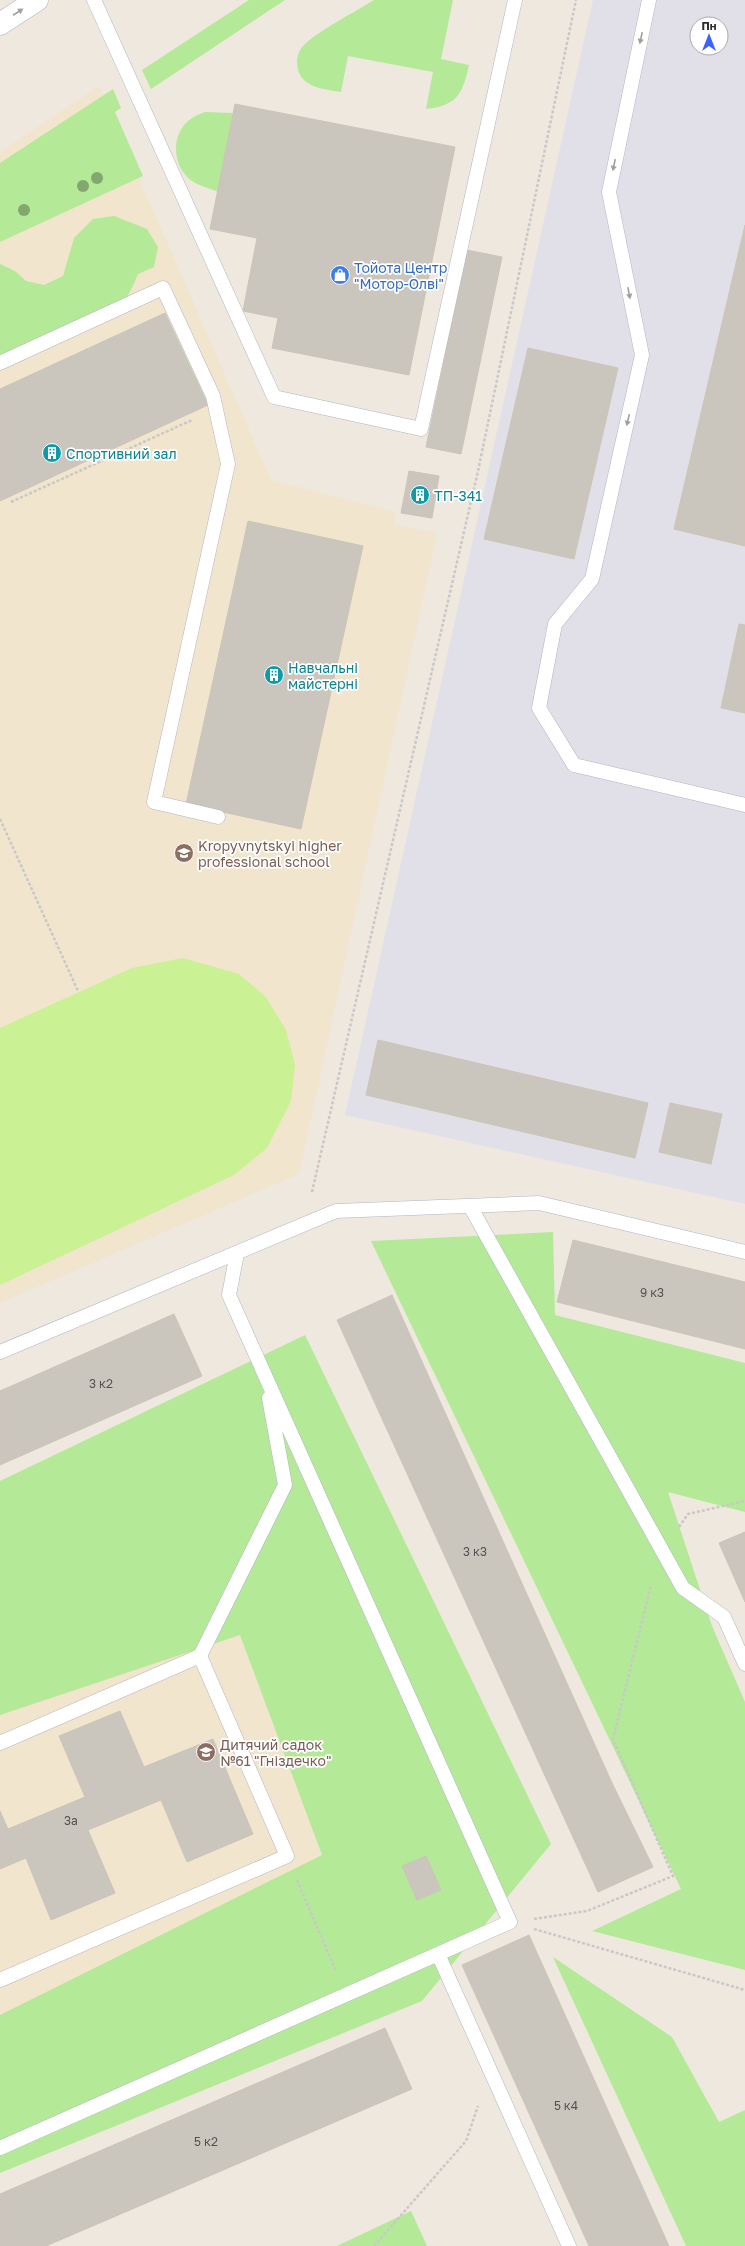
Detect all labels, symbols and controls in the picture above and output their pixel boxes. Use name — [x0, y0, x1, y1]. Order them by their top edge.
one-way arrow — [13, 8, 23, 16]
north arrow — [689, 16, 729, 56]
text: Пн — [702, 19, 717, 32]
one-way arrow — [638, 32, 644, 44]
one-way arrow — [611, 159, 617, 171]
place label: Тойота Центр "Мотор-Олві" — [354, 259, 447, 292]
shop icon: Тойота Центр "Мотор-Олві" — [329, 264, 351, 286]
one-way arrow — [627, 287, 633, 299]
one-way arrow — [624, 414, 630, 426]
building icon: Спортивний зал — [41, 442, 63, 464]
place label: Спортивний зал — [66, 445, 177, 462]
building icon: ТП-341 — [409, 484, 431, 506]
place label: ТП-341 — [434, 487, 482, 504]
place label: Навчальні майстерні — [288, 659, 358, 692]
building icon: Навчальні майстерні — [263, 664, 285, 686]
place label: Kropyvnytskyi higher professional school — [198, 837, 342, 870]
school or university icon: Kropyvnytskyi higher professional school — [173, 842, 195, 864]
house number: 9 к3 — [640, 1285, 664, 1300]
house number: 3 к2 — [89, 1376, 113, 1391]
house number: 3 к3 — [463, 1544, 487, 1559]
place label: Дитячий садок №61 "Гніздечко" — [220, 1736, 331, 1769]
school or university icon: Дитячий садок №61 "Гніздечко" — [195, 1741, 217, 1763]
house number: 3а — [64, 1813, 78, 1828]
house number: 5 к4 — [554, 2098, 578, 2113]
house number: 5 к2 — [194, 2134, 218, 2149]

